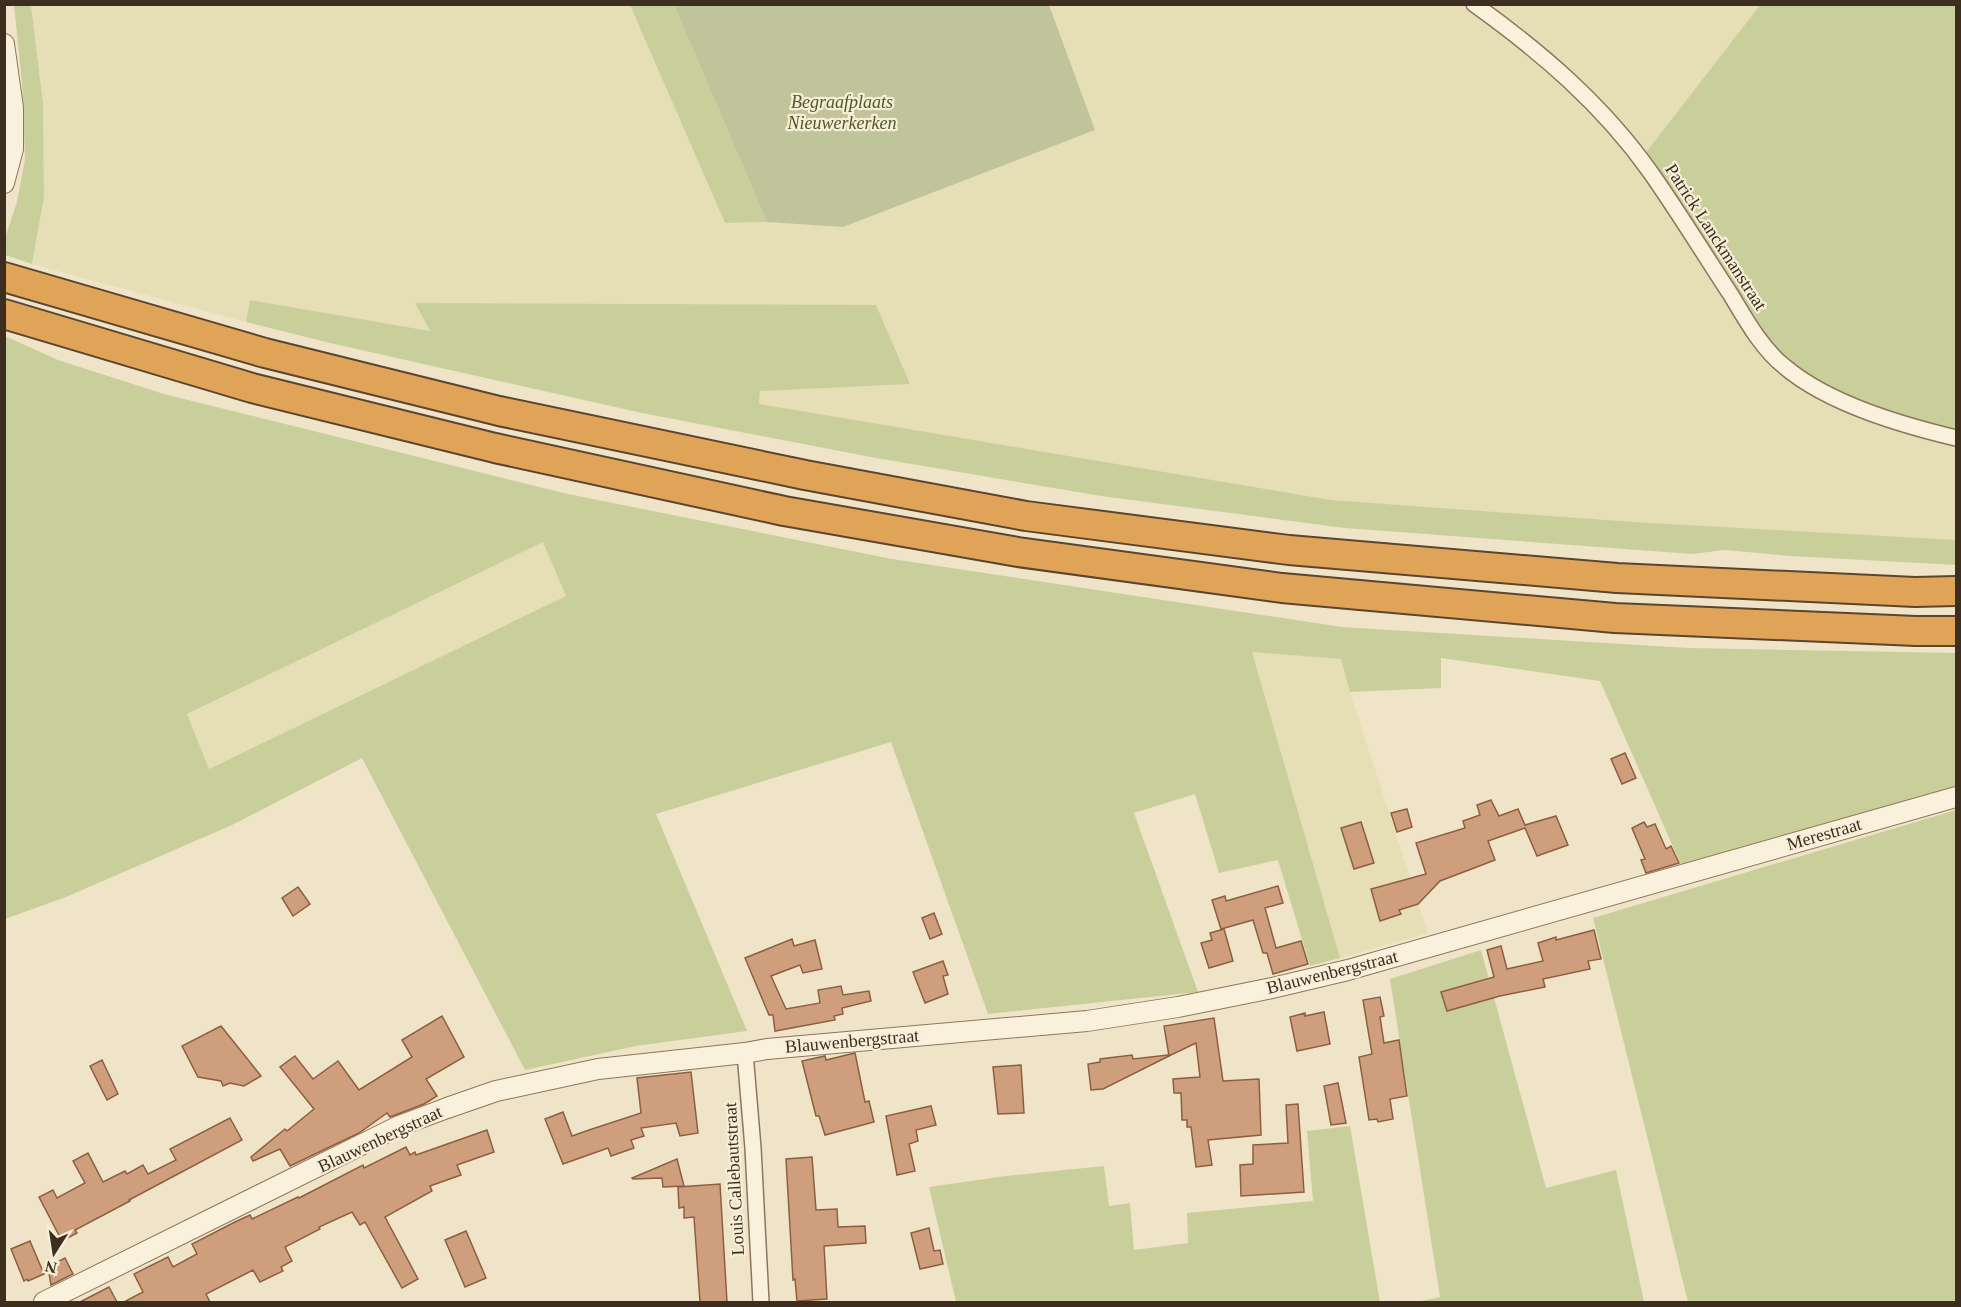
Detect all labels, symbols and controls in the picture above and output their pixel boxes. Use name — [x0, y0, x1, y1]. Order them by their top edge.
park label: Begraafplaats Nieuwerkerken — [787, 92, 896, 133]
street label: Patrick Lanckmanstraat — [1661, 160, 1771, 314]
street label: Merestraat — [1784, 814, 1864, 854]
street label: Blauwenbergstraat — [1264, 946, 1400, 998]
street label: Blauwenbergstraat — [784, 1025, 920, 1057]
street label: Blauwenbergstraat — [315, 1101, 445, 1177]
street label: Louis Callebautstraat — [720, 1102, 748, 1256]
north arrow — [24, 1223, 84, 1283]
text: N — [43, 1258, 58, 1277]

